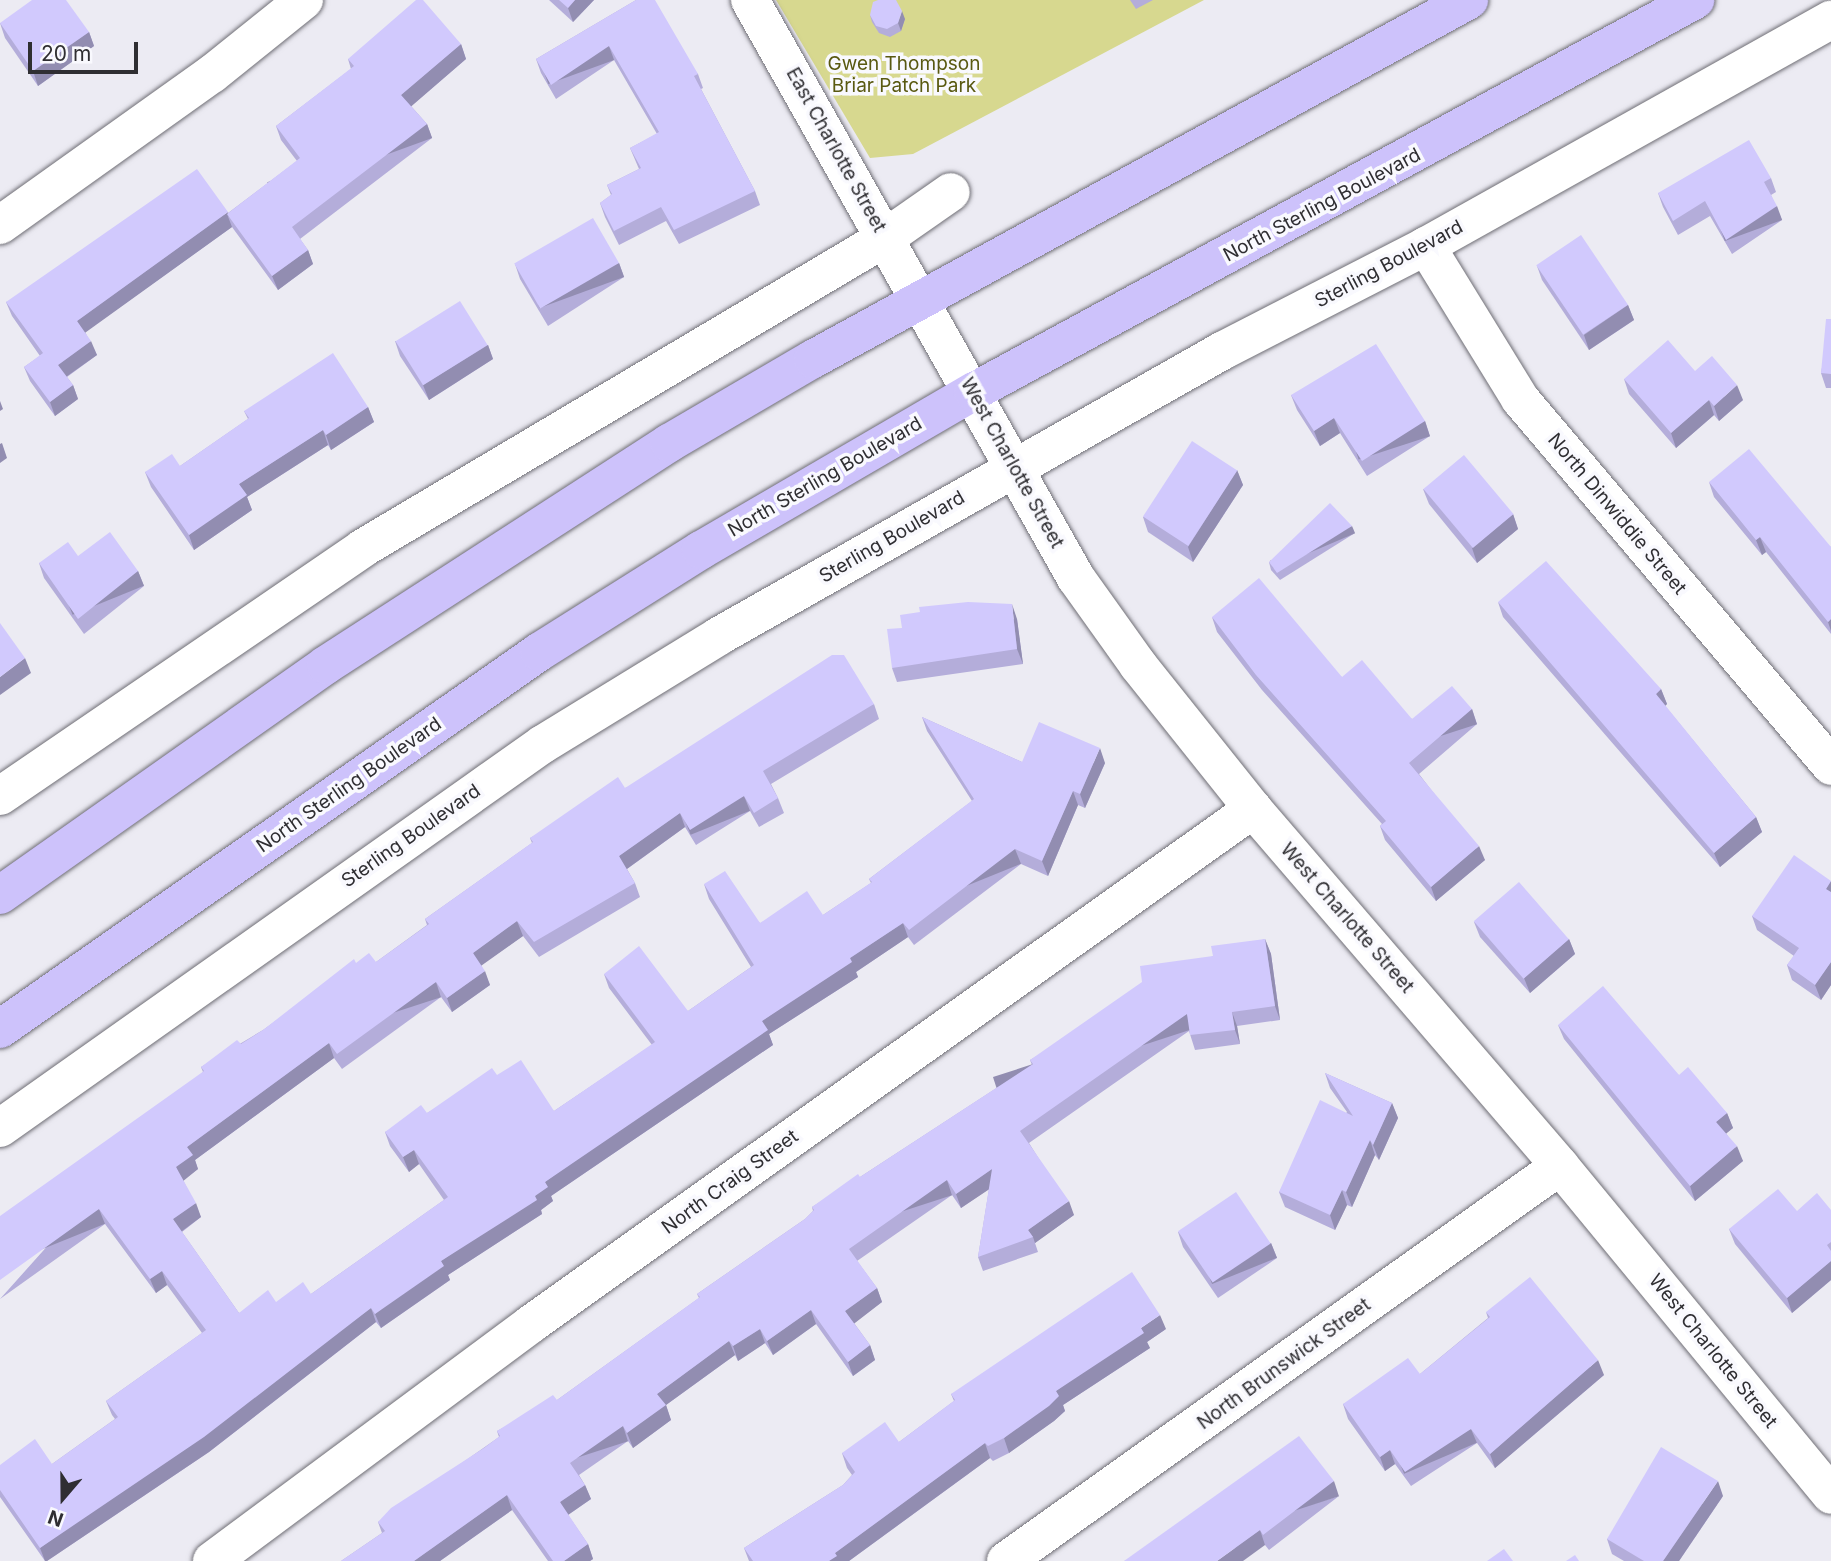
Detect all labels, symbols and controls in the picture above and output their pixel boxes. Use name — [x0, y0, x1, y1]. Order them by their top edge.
scale bar — [32, 28, 142, 72]
text: 20 m — [41, 41, 91, 66]
park label: Gwen Thompson Briar Patch Park — [828, 53, 980, 97]
street label: East Charlotte Street — [781, 64, 891, 236]
street label: North Sterling Boulevard — [1219, 143, 1425, 267]
street label: Sterling Boulevard — [1311, 215, 1467, 313]
street label: West Charlotte Street — [956, 374, 1068, 552]
street label: North Sterling Boulevard — [724, 412, 926, 542]
street label: North Dinwiddie Street — [1543, 429, 1691, 599]
street label: Sterling Boulevard — [815, 486, 969, 588]
street label: North Sterling Boulevard — [252, 713, 446, 857]
street label: Sterling Boulevard — [337, 780, 485, 892]
street label: West Charlotte Street — [1276, 838, 1418, 998]
street label: North Craig Street — [657, 1125, 803, 1239]
street label: West Charlotte Street — [1644, 1269, 1782, 1433]
street label: North Brunswick Street — [1193, 1294, 1375, 1434]
north arrow — [28, 1463, 98, 1533]
text: N — [45, 1505, 66, 1531]

